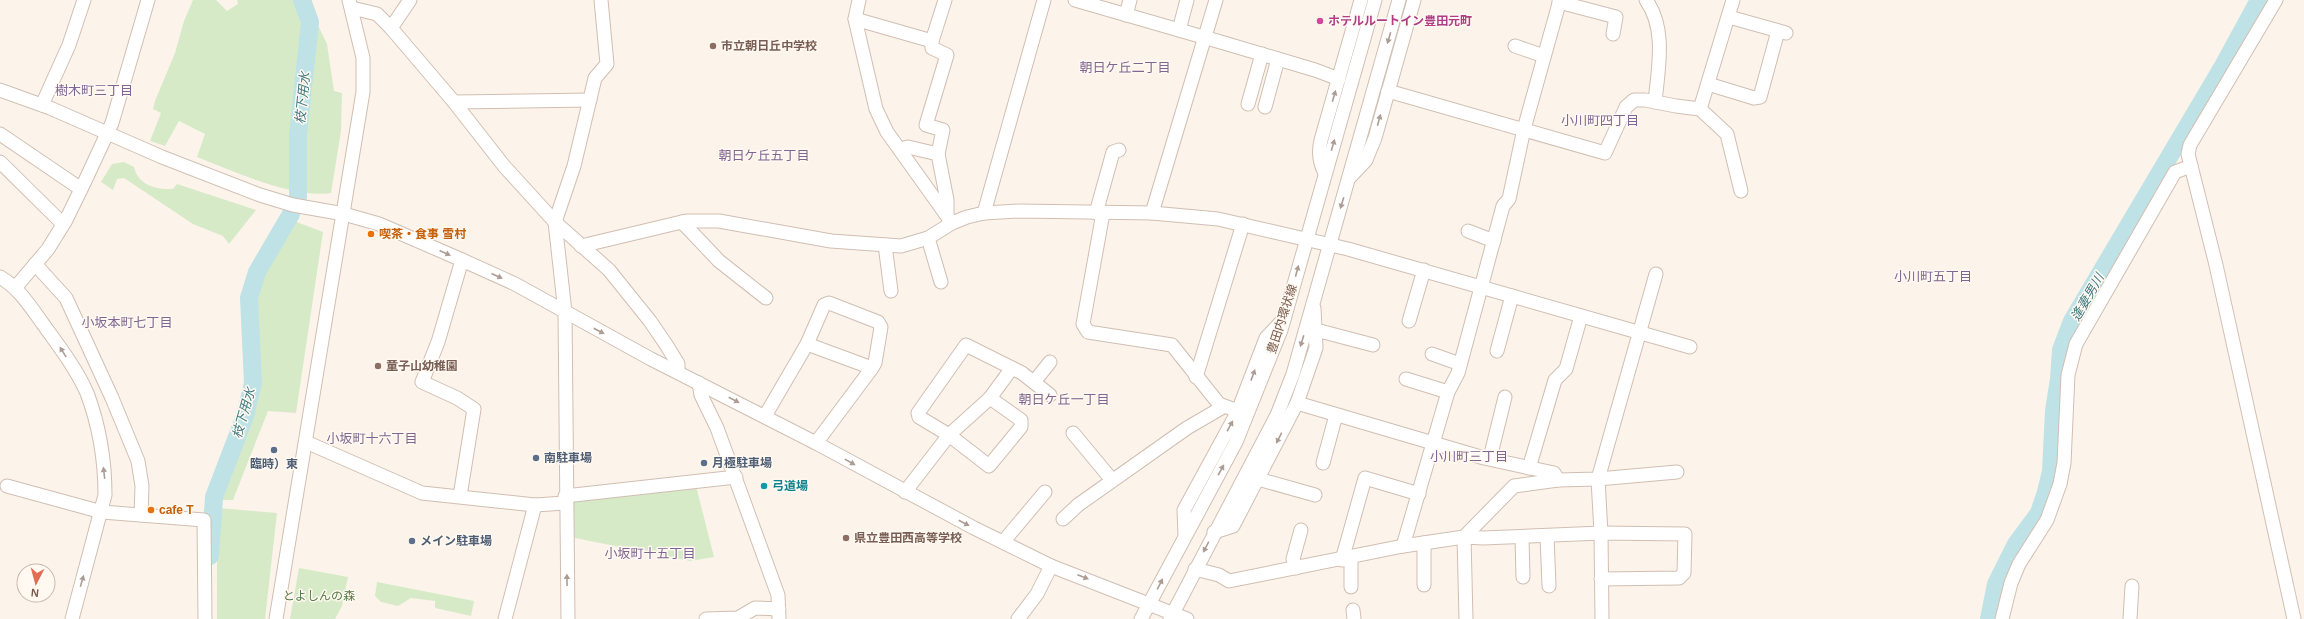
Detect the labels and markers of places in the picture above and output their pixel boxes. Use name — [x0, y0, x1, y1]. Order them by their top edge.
place label: ホテルルートイン豊田元町 — [1328, 14, 1472, 28]
marker: ホテルルートイン豊田元町 — [1315, 16, 1325, 26]
place label: 市立朝日丘中学校 — [721, 39, 817, 53]
marker: 市立朝日丘中学校 — [708, 41, 718, 51]
place label: 喫茶・食事 雪村 — [379, 227, 466, 241]
marker: 喫茶・食事 雪村 — [366, 229, 376, 239]
place label: 童子山幼稚園 — [386, 359, 458, 373]
marker: 童子山幼稚園 — [373, 361, 383, 371]
marker: 臨時）東 — [269, 445, 279, 455]
place label: 南駐車場 — [544, 451, 592, 465]
marker: 南駐車場 — [531, 453, 541, 463]
place label: 月極駐車場 — [712, 456, 772, 470]
place label: 臨時）東 — [250, 457, 298, 471]
marker: 月極駐車場 — [699, 458, 709, 468]
place label: 弓道場 — [772, 479, 808, 493]
marker: 弓道場 — [759, 481, 769, 491]
place label: cafe T — [159, 503, 194, 517]
marker: cafe T — [146, 505, 156, 515]
place label: 県立豊田西高等学校 — [854, 531, 962, 545]
marker: 県立豊田西高等学校 — [841, 533, 851, 543]
place label: メイン駐車場 — [420, 534, 492, 548]
marker: メイン駐車場 — [407, 536, 417, 546]

